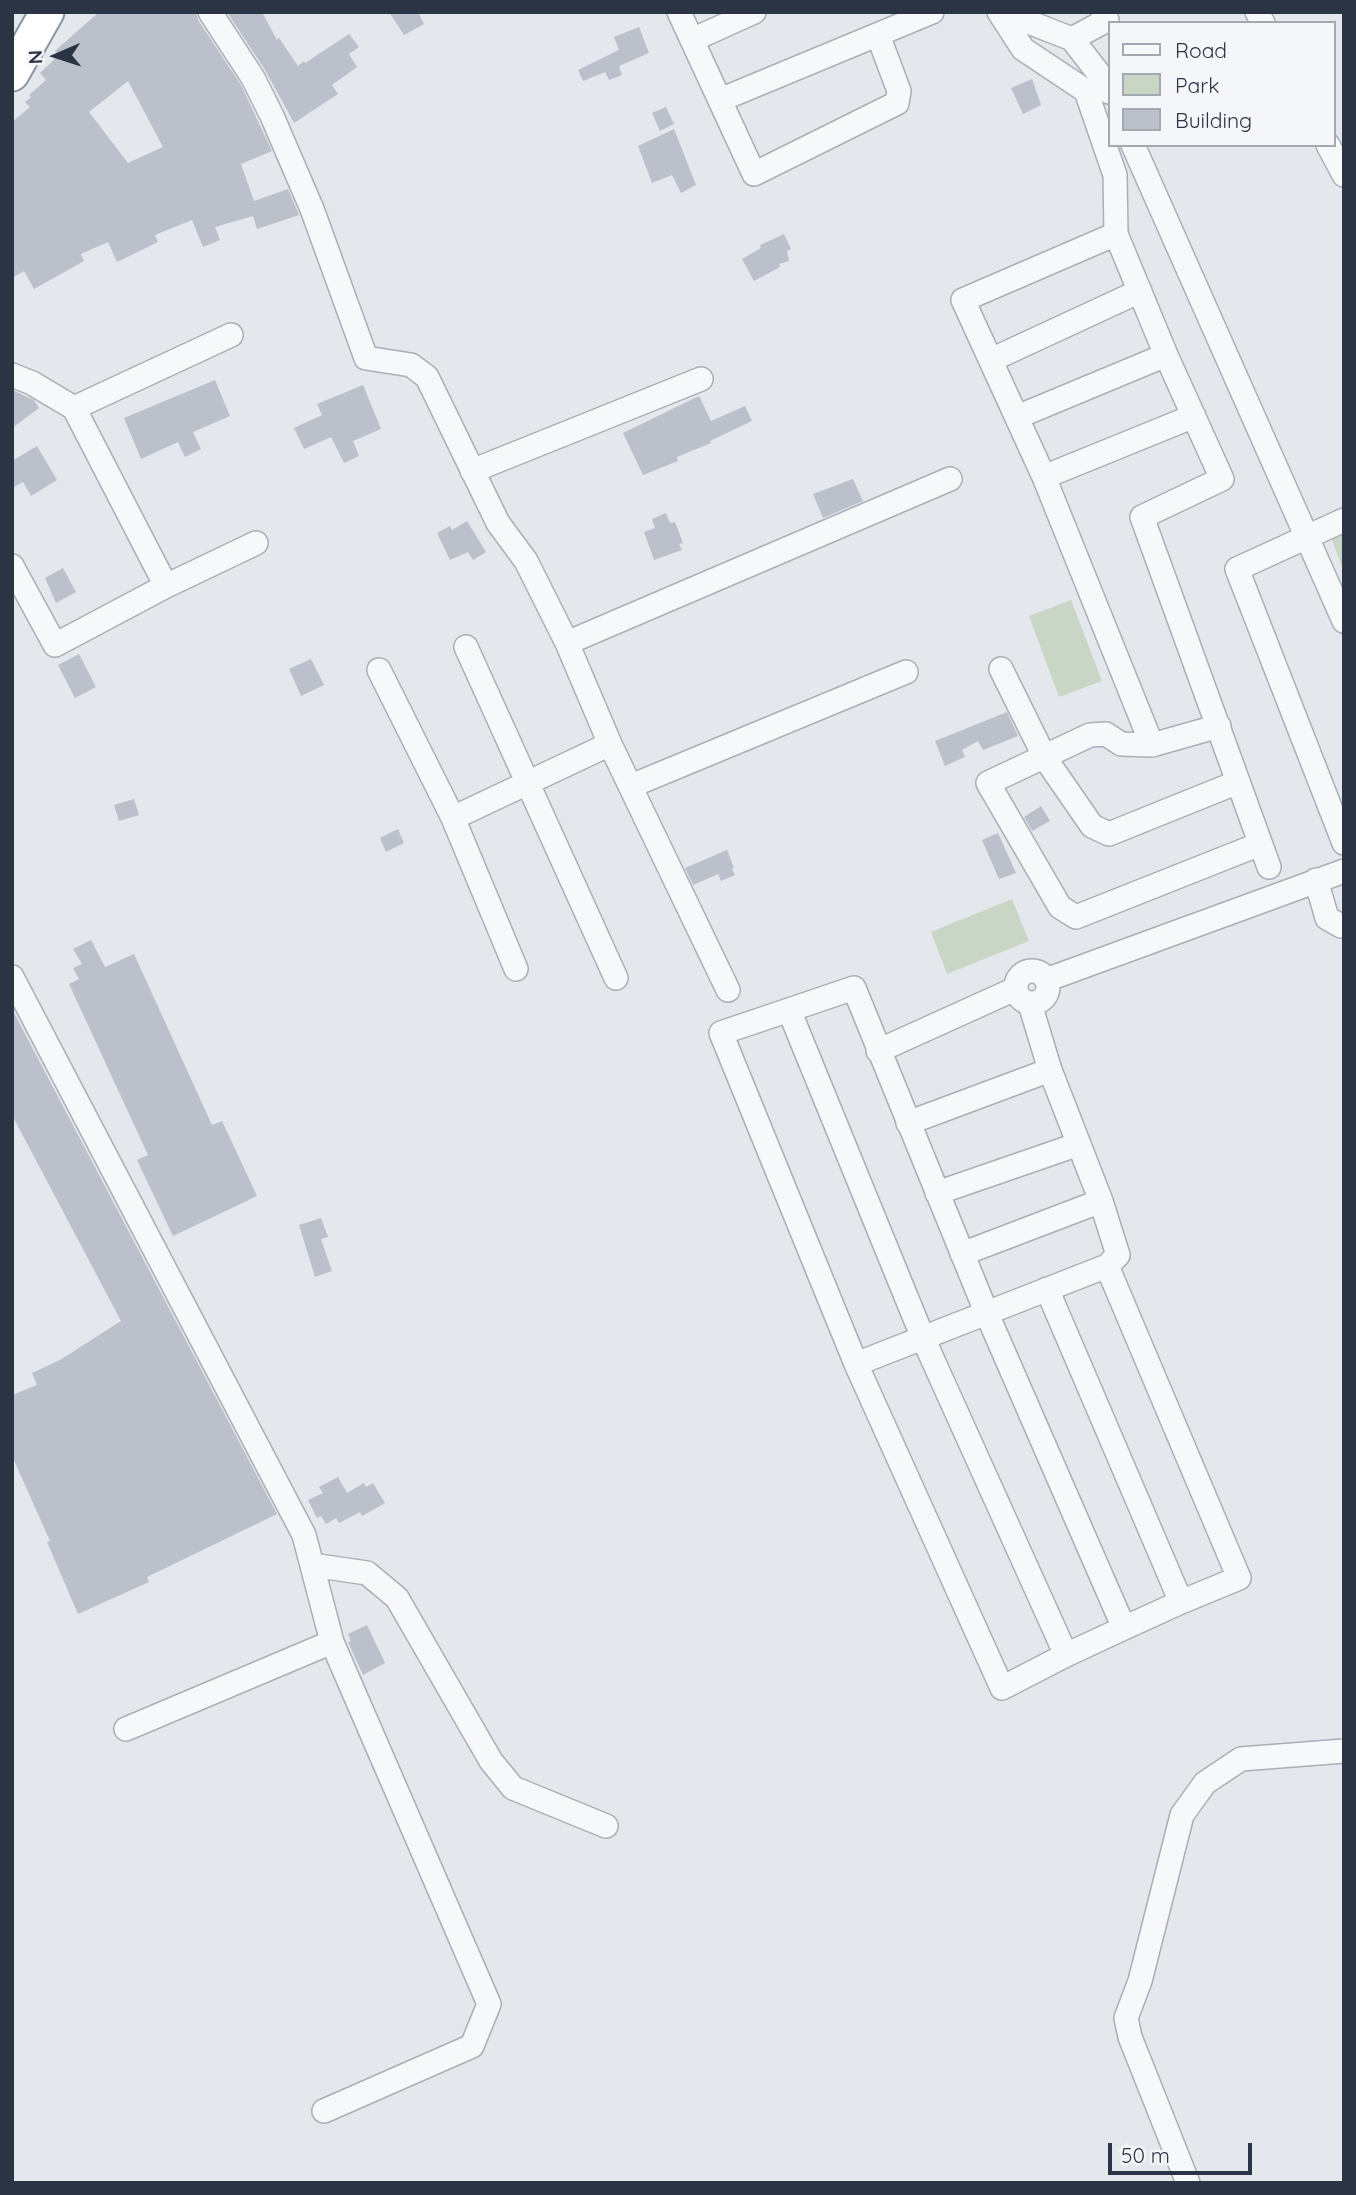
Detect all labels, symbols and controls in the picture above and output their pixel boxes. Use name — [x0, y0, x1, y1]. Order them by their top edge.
north arrow — [21, 21, 91, 91]
legend — [1108, 21, 1335, 147]
text: Road — [1175, 37, 1227, 63]
text: N — [23, 49, 47, 65]
text: Park — [1175, 72, 1219, 98]
text: Building — [1175, 107, 1252, 133]
scale bar — [1111, 2128, 1254, 2172]
text: 50 m — [1121, 2142, 1170, 2168]

